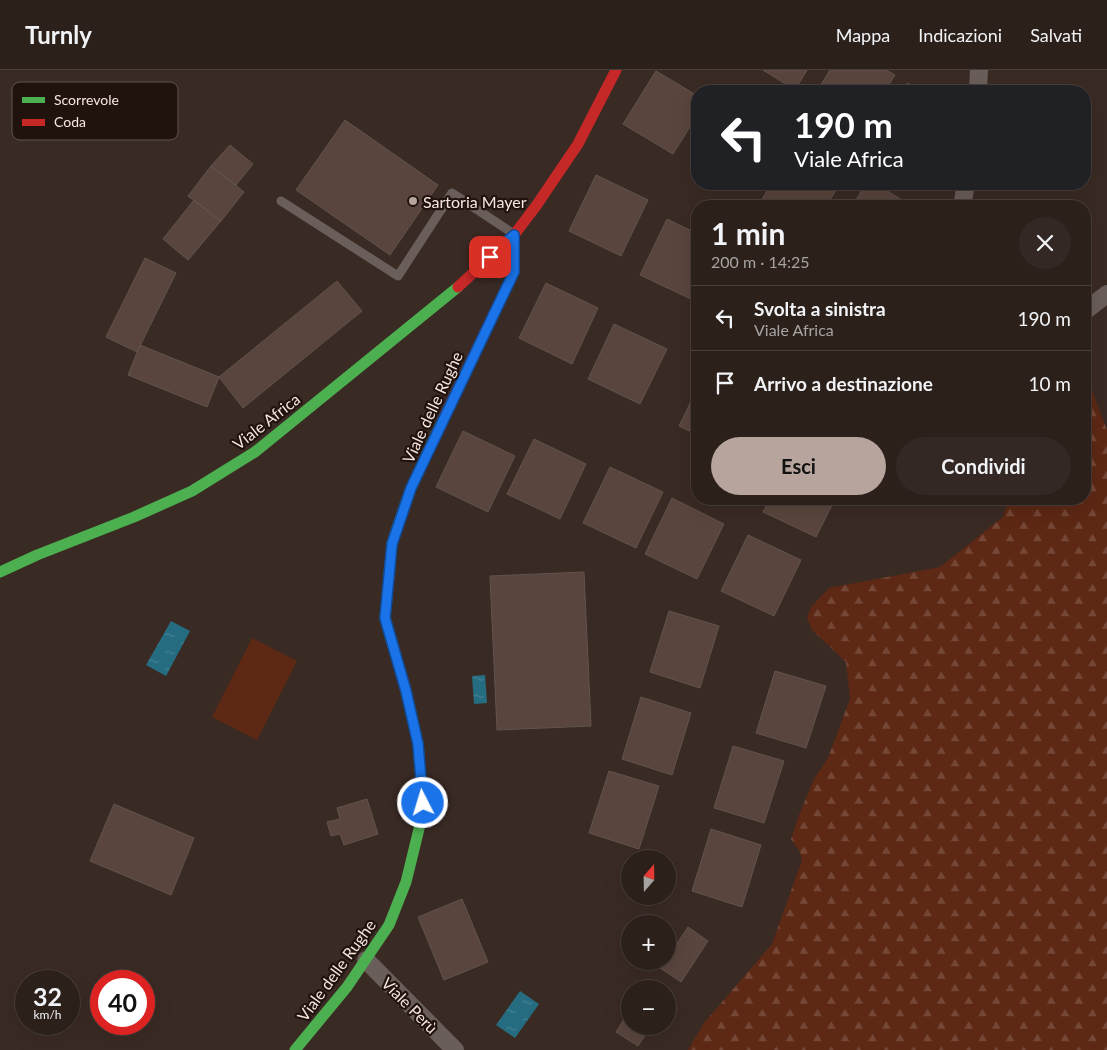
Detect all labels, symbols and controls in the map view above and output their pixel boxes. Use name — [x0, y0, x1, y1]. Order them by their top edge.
text: Turnly — [25, 20, 92, 49]
text: Mappa — [836, 24, 890, 46]
text: Indicazioni — [918, 24, 1002, 46]
text: Salvati — [1030, 24, 1082, 46]
legend — [12, 82, 178, 140]
text: Scorrevole — [54, 91, 119, 108]
text: 190 m — [794, 103, 893, 145]
icon: left — [711, 105, 776, 170]
text: Coda — [54, 113, 86, 130]
text: Viale Africa — [794, 145, 904, 172]
place label: Sartoria Mayer — [423, 192, 527, 211]
marker: Sartoria Mayer — [407, 195, 419, 207]
text: 1 min — [711, 215, 785, 251]
button: close — [1019, 217, 1071, 269]
pin — [469, 236, 511, 278]
icon: arrive — [476, 243, 504, 271]
text: 200 m · 14:25 — [711, 252, 810, 271]
text: Svolta a sinistra — [754, 297, 886, 320]
icon: left — [711, 304, 739, 332]
text: 190 m — [1017, 307, 1071, 330]
text: Viale Africa — [754, 320, 834, 339]
street label: Viale delle Rughe — [398, 348, 466, 466]
icon: arrive — [711, 369, 739, 397]
text: Arrivo a destinazione — [754, 372, 933, 395]
text: 10 m — [1028, 372, 1071, 395]
street label: Viale Africa — [229, 389, 303, 453]
button: Esci — [711, 437, 886, 495]
button: Condividi — [896, 437, 1071, 495]
position arrow — [396, 776, 448, 828]
north arrow — [621, 850, 676, 905]
map controls — [621, 850, 676, 1035]
button: + — [621, 915, 676, 970]
street label: Viale delle Rughe — [293, 916, 379, 1024]
speed limit sign: 40 — [90, 970, 155, 1035]
street label: Viale Perù — [378, 973, 442, 1037]
button: − — [621, 980, 676, 1035]
text: 32 — [33, 981, 62, 1011]
text: km/h — [33, 1007, 62, 1022]

